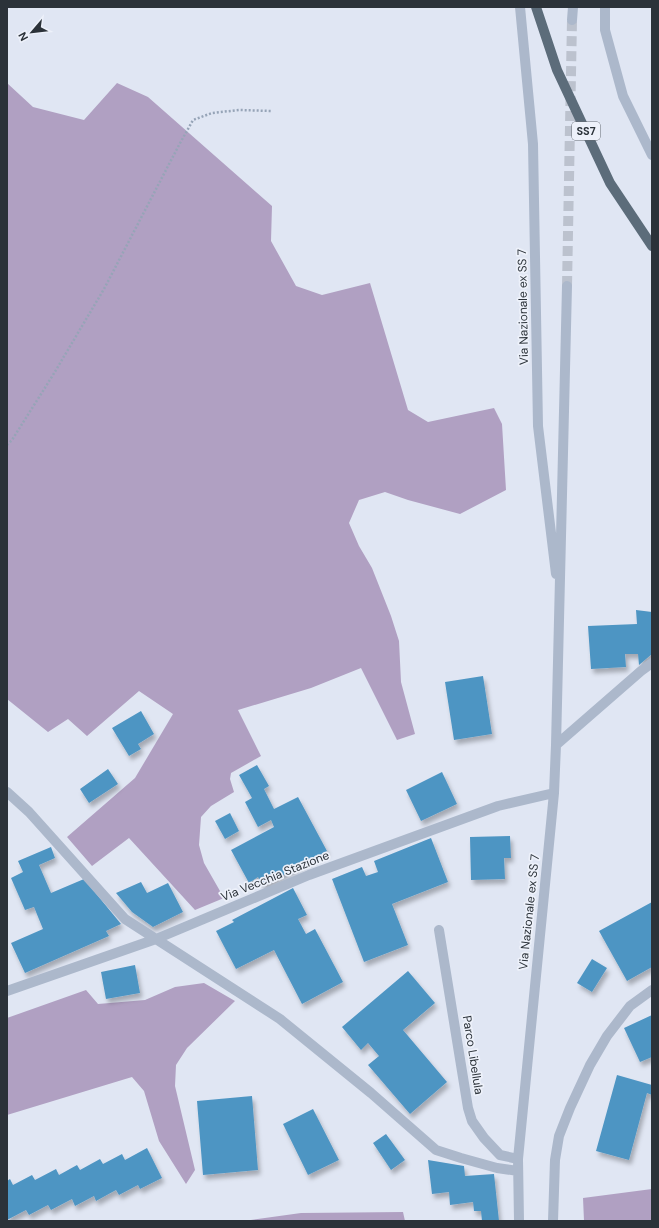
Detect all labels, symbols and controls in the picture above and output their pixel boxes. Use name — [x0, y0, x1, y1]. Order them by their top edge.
north arrow — [12, 12, 52, 52]
text: N — [15, 30, 31, 44]
road number: SS7 — [572, 122, 600, 140]
street label: Via Nazionale ex SS 7 — [514, 249, 532, 365]
street label: Via Vecchia Stazione — [219, 847, 332, 905]
street label: Via Nazionale ex SS 7 — [515, 853, 543, 971]
street label: Parco Libellula — [459, 1014, 487, 1096]

